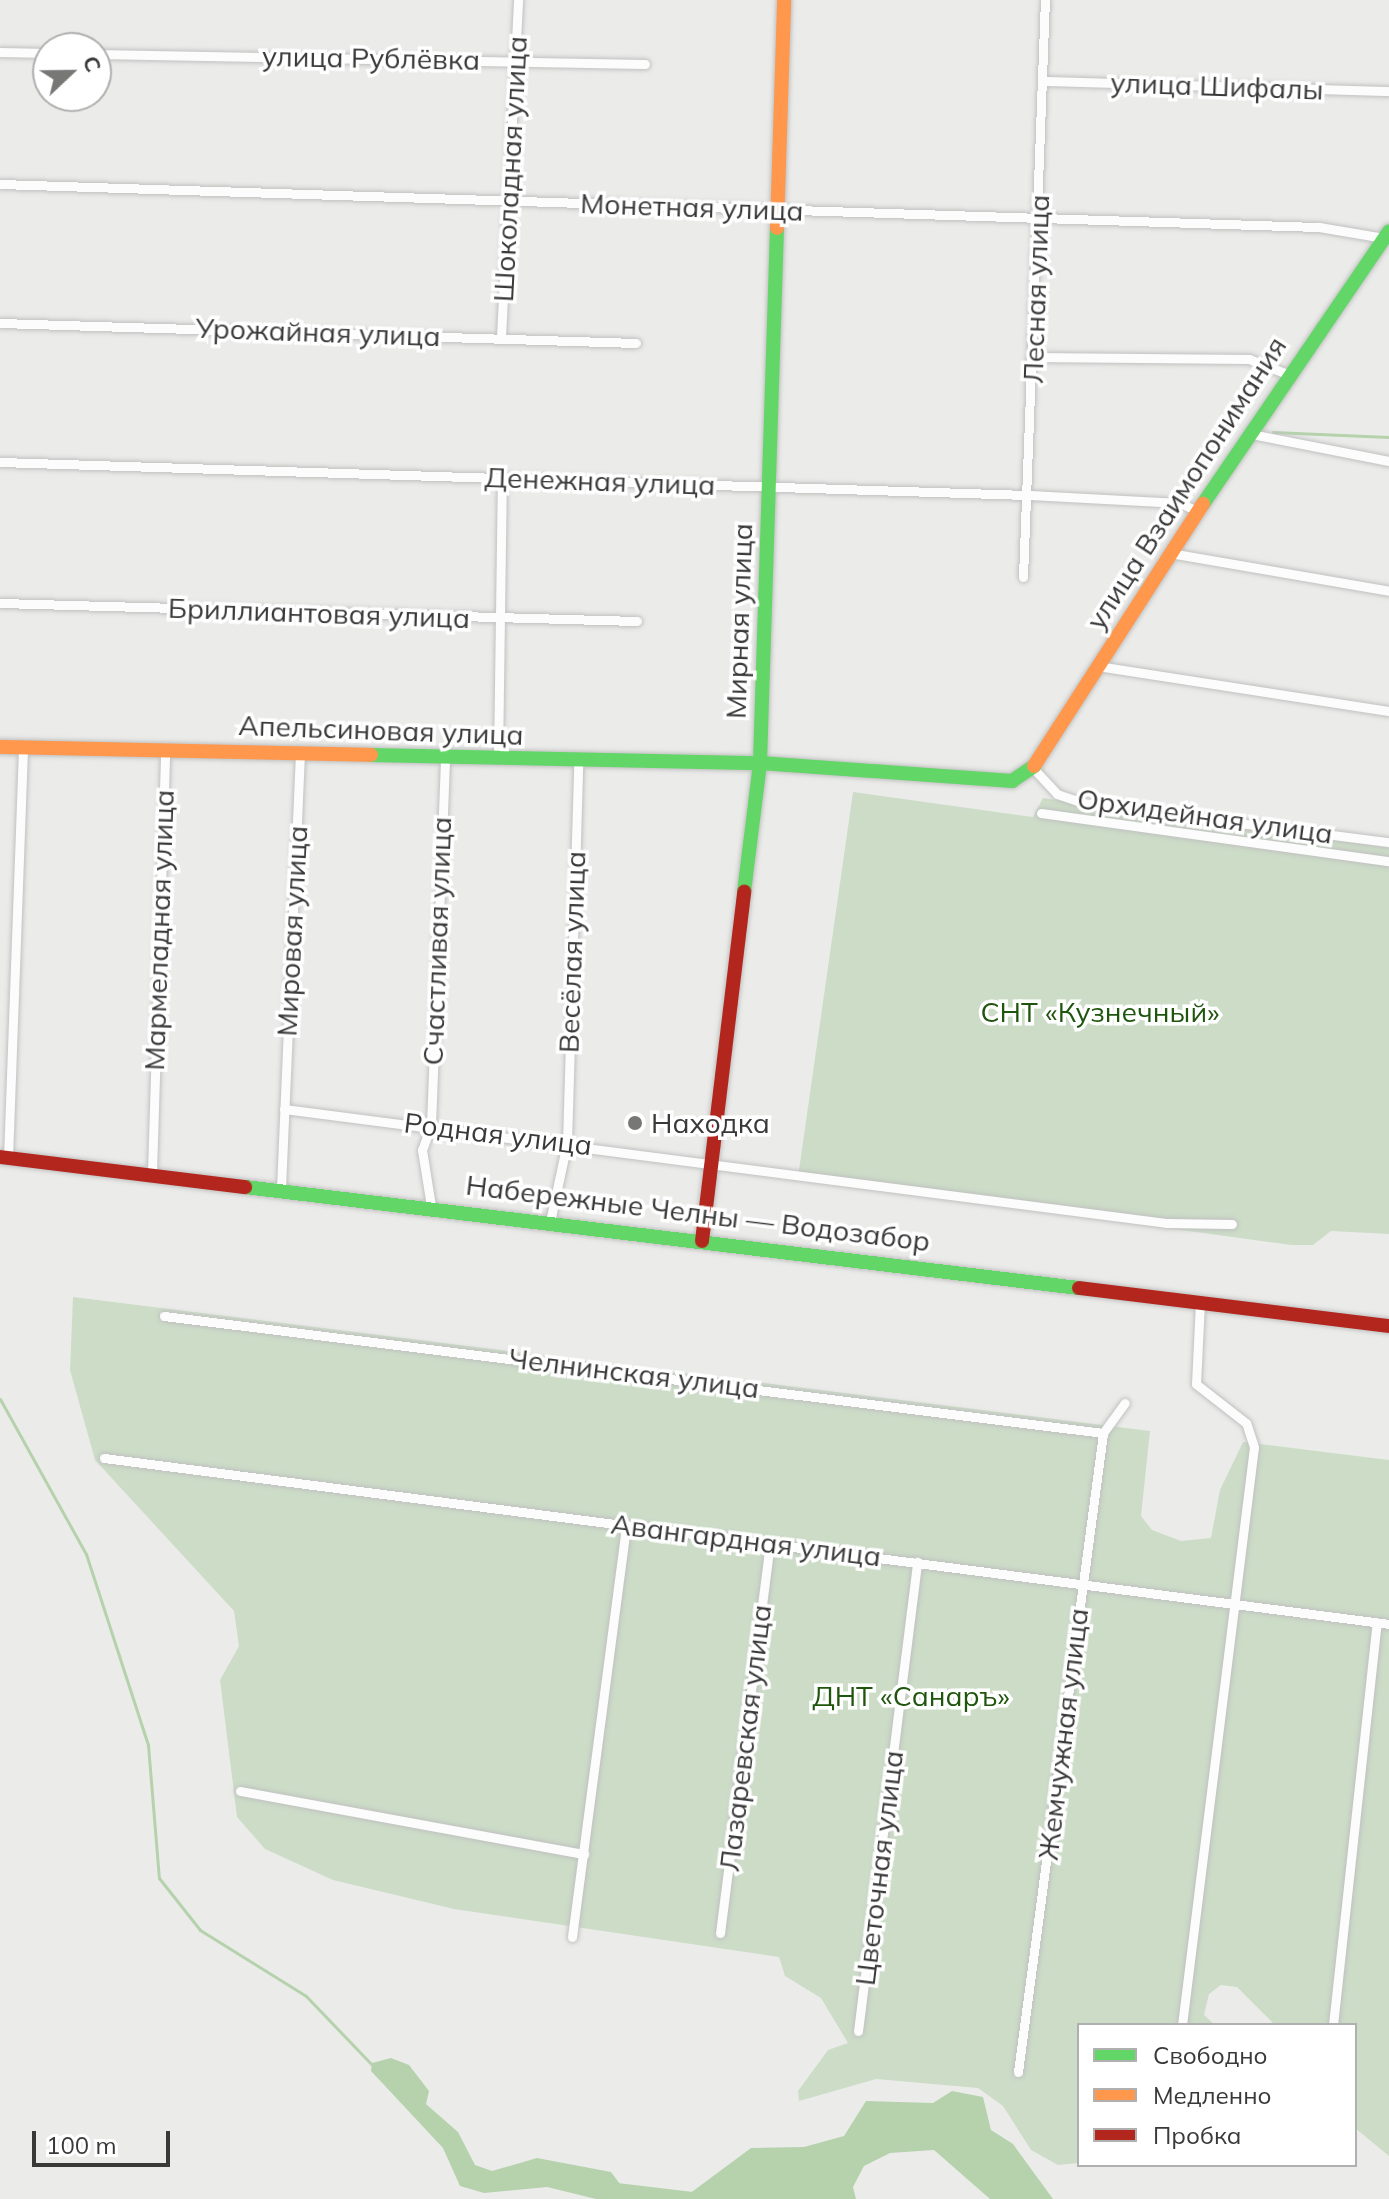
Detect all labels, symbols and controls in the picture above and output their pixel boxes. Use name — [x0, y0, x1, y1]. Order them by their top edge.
north arrow — [32, 32, 112, 112]
street label: Шоколадная улица — [486, 35, 534, 303]
street label: улица Рублёвка — [262, 39, 480, 77]
text: С — [77, 52, 108, 76]
street label: улица Шифалы — [1110, 65, 1324, 107]
street label: Монетная улица — [580, 186, 804, 228]
street label: Лесная улица — [1016, 194, 1056, 384]
street label: Урожайная улица — [195, 311, 441, 353]
street label: улица Взаимопонимания — [1079, 330, 1293, 636]
street label: Денежная улица — [484, 460, 716, 502]
street label: Мирная улица — [719, 523, 759, 719]
street label: Бриллиантовая улица — [168, 591, 470, 635]
street label: Апельсиновая улица — [238, 708, 524, 752]
street label: Орхидейная улица — [1075, 781, 1335, 851]
street label: Мармеладная улица — [137, 789, 181, 1071]
street label: Счастливая улица — [416, 816, 458, 1066]
street label: Мировая улица — [270, 825, 314, 1037]
street label: Весёлая улица — [552, 850, 592, 1054]
park label: СНТ «Кузнечный» — [980, 995, 1220, 1029]
street label: Родная улица — [402, 1106, 594, 1162]
place label: Находка — [651, 1106, 770, 1140]
marker: Находка — [626, 1114, 644, 1132]
street label: Набережные Челны — Водозабор — [464, 1168, 932, 1258]
street label: Челнинская улица — [507, 1341, 761, 1405]
street label: Авангардная улица — [609, 1507, 883, 1573]
street label: Лазаревская улица — [712, 1603, 778, 1873]
street label: Жемчужная улица — [1031, 1606, 1095, 1862]
park label: ДНТ «Санаръ» — [812, 1679, 1010, 1713]
street label: Цветочная улица — [848, 1749, 910, 1987]
legend — [1077, 2023, 1357, 2167]
text: Свободно — [1153, 2040, 1268, 2070]
text: Медленно — [1153, 2080, 1272, 2110]
scale bar — [36, 2115, 174, 2165]
text: Пробка — [1153, 2120, 1241, 2150]
text: 100 m — [46, 2130, 117, 2160]

